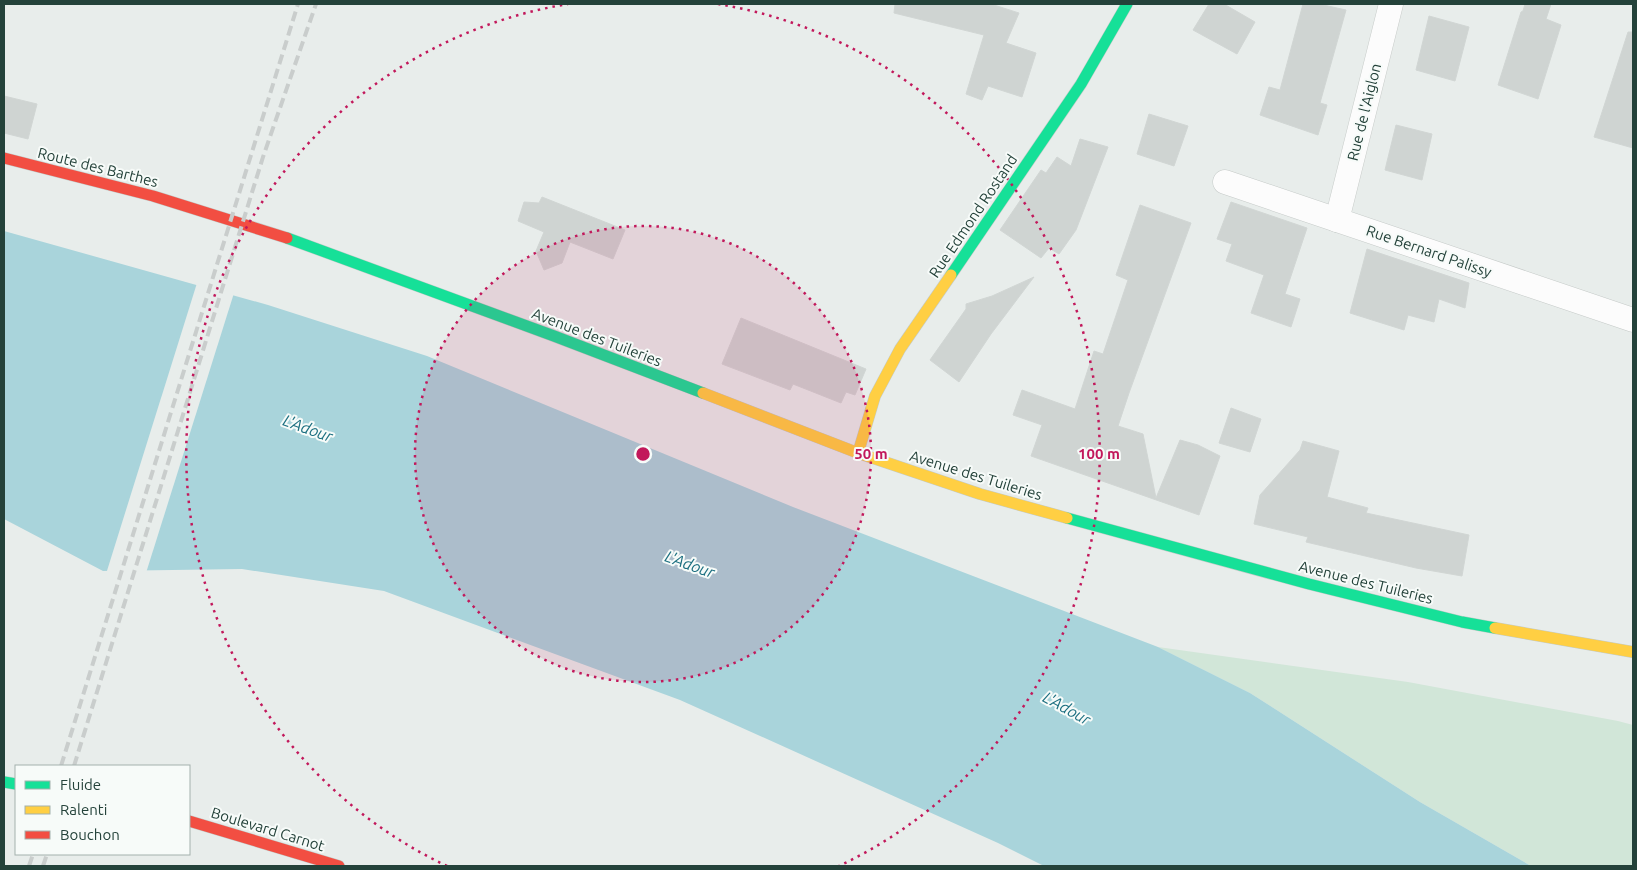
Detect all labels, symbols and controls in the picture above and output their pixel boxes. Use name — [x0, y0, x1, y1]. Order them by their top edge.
street label: Rue de l'Aiglon — [1344, 61, 1384, 163]
street label: Route des Barthes — [36, 144, 160, 190]
street label: Rue Edmond Rostand — [925, 151, 1021, 281]
street label: Rue Bernard Palissy — [1364, 222, 1494, 280]
street label: Avenue des Tuileries — [530, 304, 664, 370]
water label: L'Adour — [281, 411, 336, 446]
centre of rings — [634, 445, 652, 463]
text: 50 m — [854, 445, 888, 462]
text: 100 m — [1078, 445, 1120, 462]
street label: Avenue des Tuileries — [908, 447, 1044, 503]
water label: L'Adour — [663, 547, 718, 582]
street label: Avenue des Tuileries — [1297, 557, 1435, 607]
water label: L'Adour — [1040, 688, 1095, 729]
legend — [15, 765, 190, 855]
text: Fluide — [60, 776, 101, 793]
text: Ralenti — [60, 801, 107, 818]
street label: Boulevard Carnot — [209, 804, 327, 854]
text: Bouchon — [60, 826, 120, 843]

